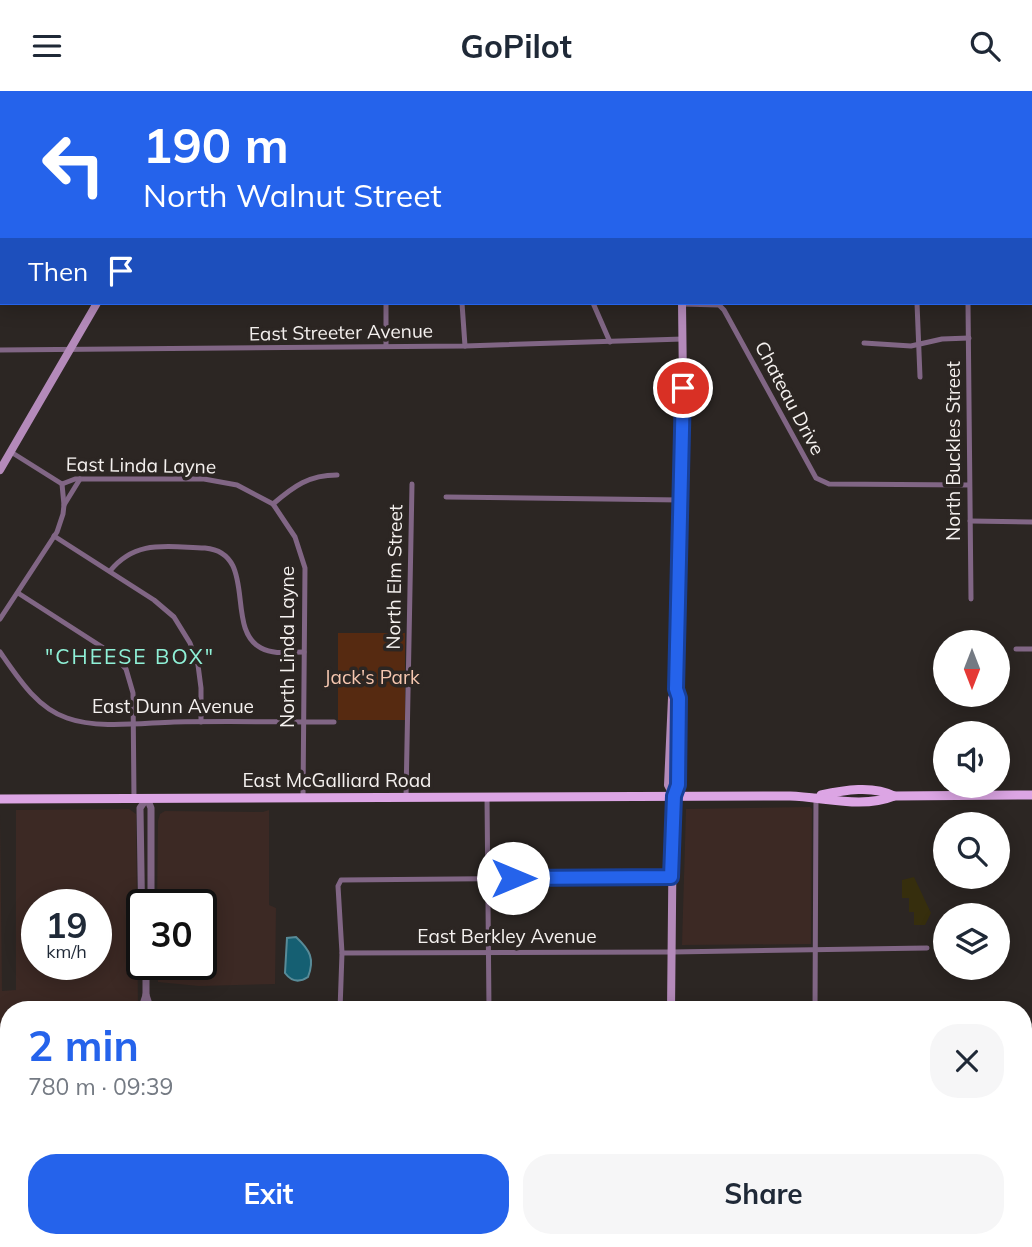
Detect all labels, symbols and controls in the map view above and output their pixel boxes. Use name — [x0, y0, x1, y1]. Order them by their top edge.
text: GoPilot — [460, 26, 572, 66]
icon: menu — [28, 27, 66, 65]
icon: search — [966, 27, 1004, 65]
text: 190 m — [143, 114, 289, 175]
icon: left — [28, 119, 119, 210]
text: North Walnut Street — [143, 175, 442, 215]
icon: arrive — [102, 252, 140, 290]
text: Then — [28, 255, 88, 288]
street label: East Streeter Avenue — [249, 318, 433, 346]
street label: Chateau Drive — [750, 337, 830, 459]
pin — [653, 358, 713, 418]
street label: North Buckles Street — [941, 361, 965, 541]
icon: arrive — [664, 369, 702, 407]
street label: East Linda Layne — [66, 452, 216, 478]
street label: North Elm Street — [381, 504, 407, 650]
street label: North Linda Layne — [275, 566, 299, 728]
north arrow — [933, 630, 1010, 707]
map controls — [933, 630, 1010, 980]
district label: "CHEESE BOX" — [45, 643, 215, 669]
park label: Jack's Park — [324, 665, 420, 689]
street label: East Dunn Avenue — [92, 694, 254, 718]
button: sound — [933, 721, 1010, 798]
street label: East McGalliard Road — [242, 768, 432, 792]
button: search — [933, 812, 1010, 889]
position arrow — [476, 841, 550, 915]
speed limit sign: 30 — [126, 889, 217, 980]
text: 19 — [45, 903, 88, 947]
button: layers — [933, 903, 1010, 980]
street label: East Berkley Avenue — [417, 924, 597, 948]
text: km/h — [46, 940, 87, 963]
text: 2 min — [28, 1019, 139, 1072]
button: close — [930, 1024, 1004, 1098]
text: 780 m · 09:39 — [28, 1072, 173, 1101]
button: Exit — [28, 1154, 509, 1234]
button: Share — [523, 1154, 1004, 1234]

